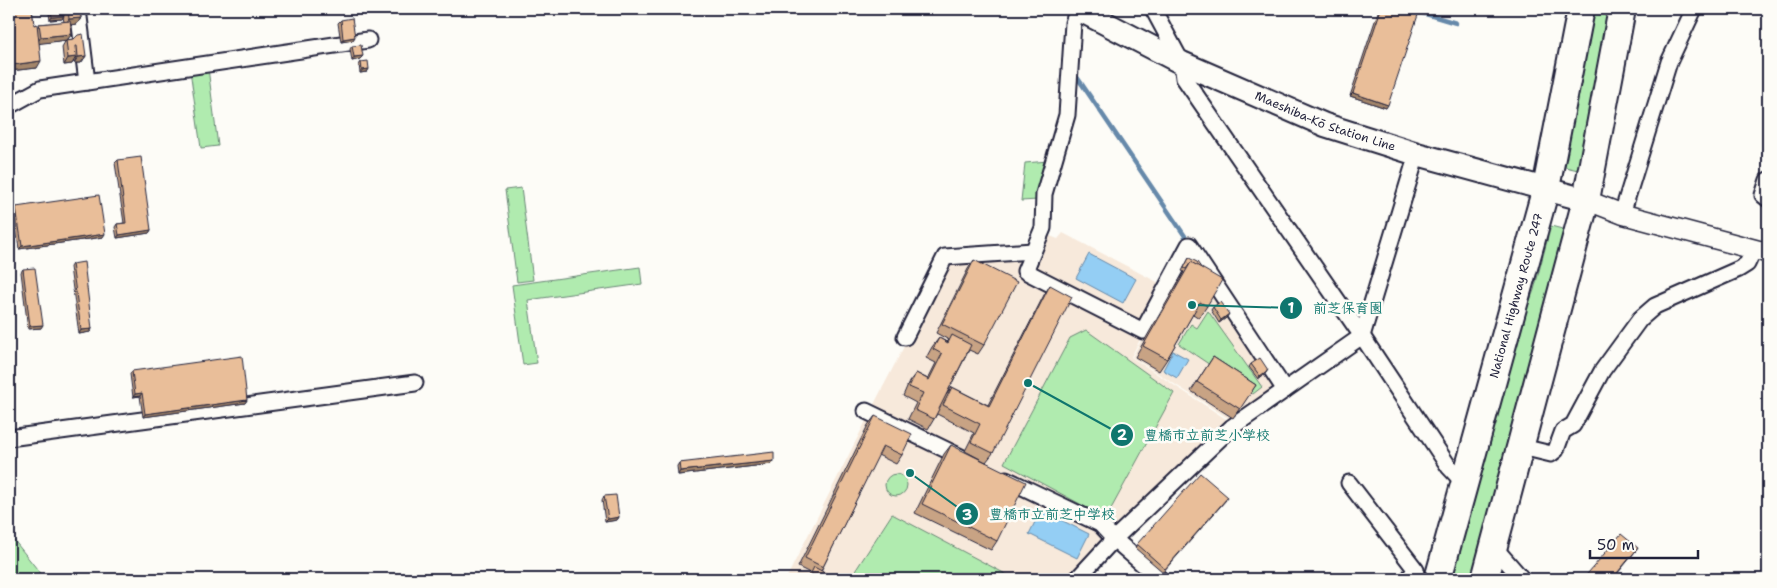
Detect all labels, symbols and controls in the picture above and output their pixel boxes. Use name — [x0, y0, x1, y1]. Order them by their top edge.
street label: Maeshiba-Kō Station Line — [1252, 88, 1398, 155]
street label: National Highway Route 247 — [1486, 211, 1547, 380]
callout: 前芝保育園 — [1278, 294, 1393, 323]
text: 1 — [1288, 298, 1295, 318]
text: 前芝保育園 — [1313, 299, 1383, 317]
callout: 豊橋市立前芝小学校 — [1109, 420, 1280, 449]
text: 2 — [1117, 425, 1128, 445]
text: 豊橋市立前芝小学校 — [1144, 426, 1270, 444]
callout: 豊橋市立前芝中学校 — [954, 500, 1125, 529]
text: 3 — [962, 505, 972, 525]
text: 豊橋市立前芝中学校 — [989, 505, 1115, 523]
scale bar — [1590, 528, 1697, 560]
text: 50 m — [1597, 535, 1635, 555]

